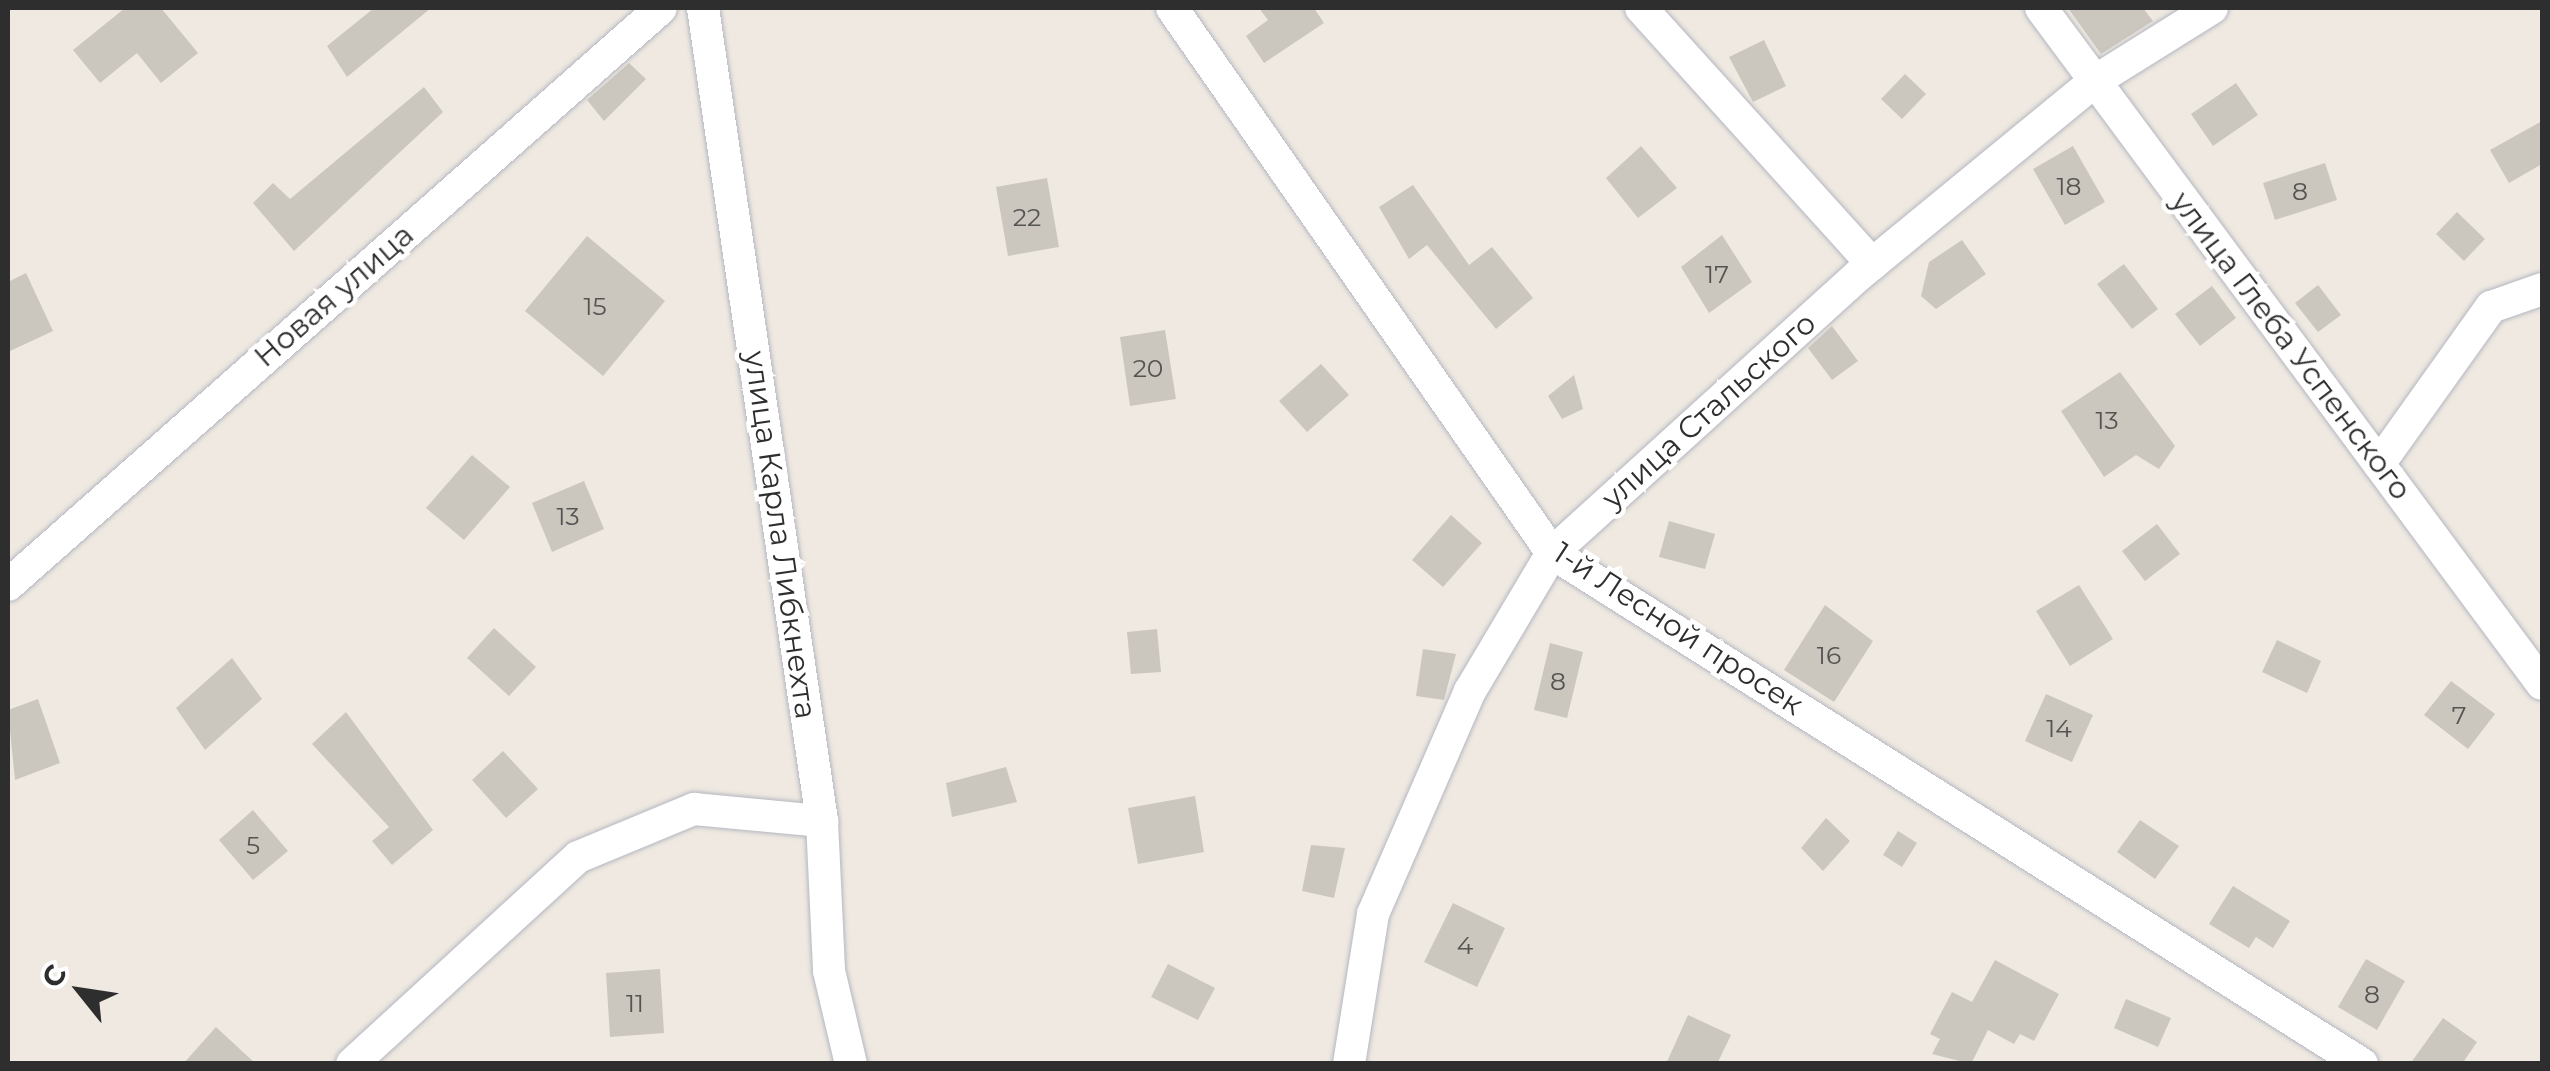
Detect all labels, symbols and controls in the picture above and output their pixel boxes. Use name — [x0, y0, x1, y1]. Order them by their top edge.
house number: 18 — [2057, 171, 2081, 201]
house number: 8 — [2292, 176, 2308, 206]
street label: улица Глеба Успенского — [2163, 185, 2419, 507]
house number: 22 — [1013, 202, 1041, 232]
street label: Новая улица — [247, 217, 421, 375]
house number: 17 — [1705, 259, 1729, 289]
house number: 15 — [583, 291, 607, 321]
street label: улица Стальского — [1595, 305, 1823, 517]
street label: улица Карла Либкнехта — [736, 349, 824, 721]
house number: 20 — [1133, 353, 1163, 383]
house number: 13 — [2095, 405, 2119, 435]
house number: 13 — [556, 501, 580, 531]
street label: 1-й Лесной просек — [1547, 535, 1809, 723]
house number: 16 — [1817, 640, 1841, 670]
house number: 8 — [1550, 666, 1566, 696]
house number: 7 — [2452, 700, 2466, 730]
house number: 14 — [2046, 713, 2072, 743]
house number: 5 — [246, 830, 260, 860]
house number: 4 — [1457, 930, 1473, 960]
north arrow — [30, 941, 130, 1041]
text: С — [34, 959, 74, 993]
house number: 8 — [2364, 979, 2380, 1009]
house number: 11 — [626, 988, 644, 1018]

